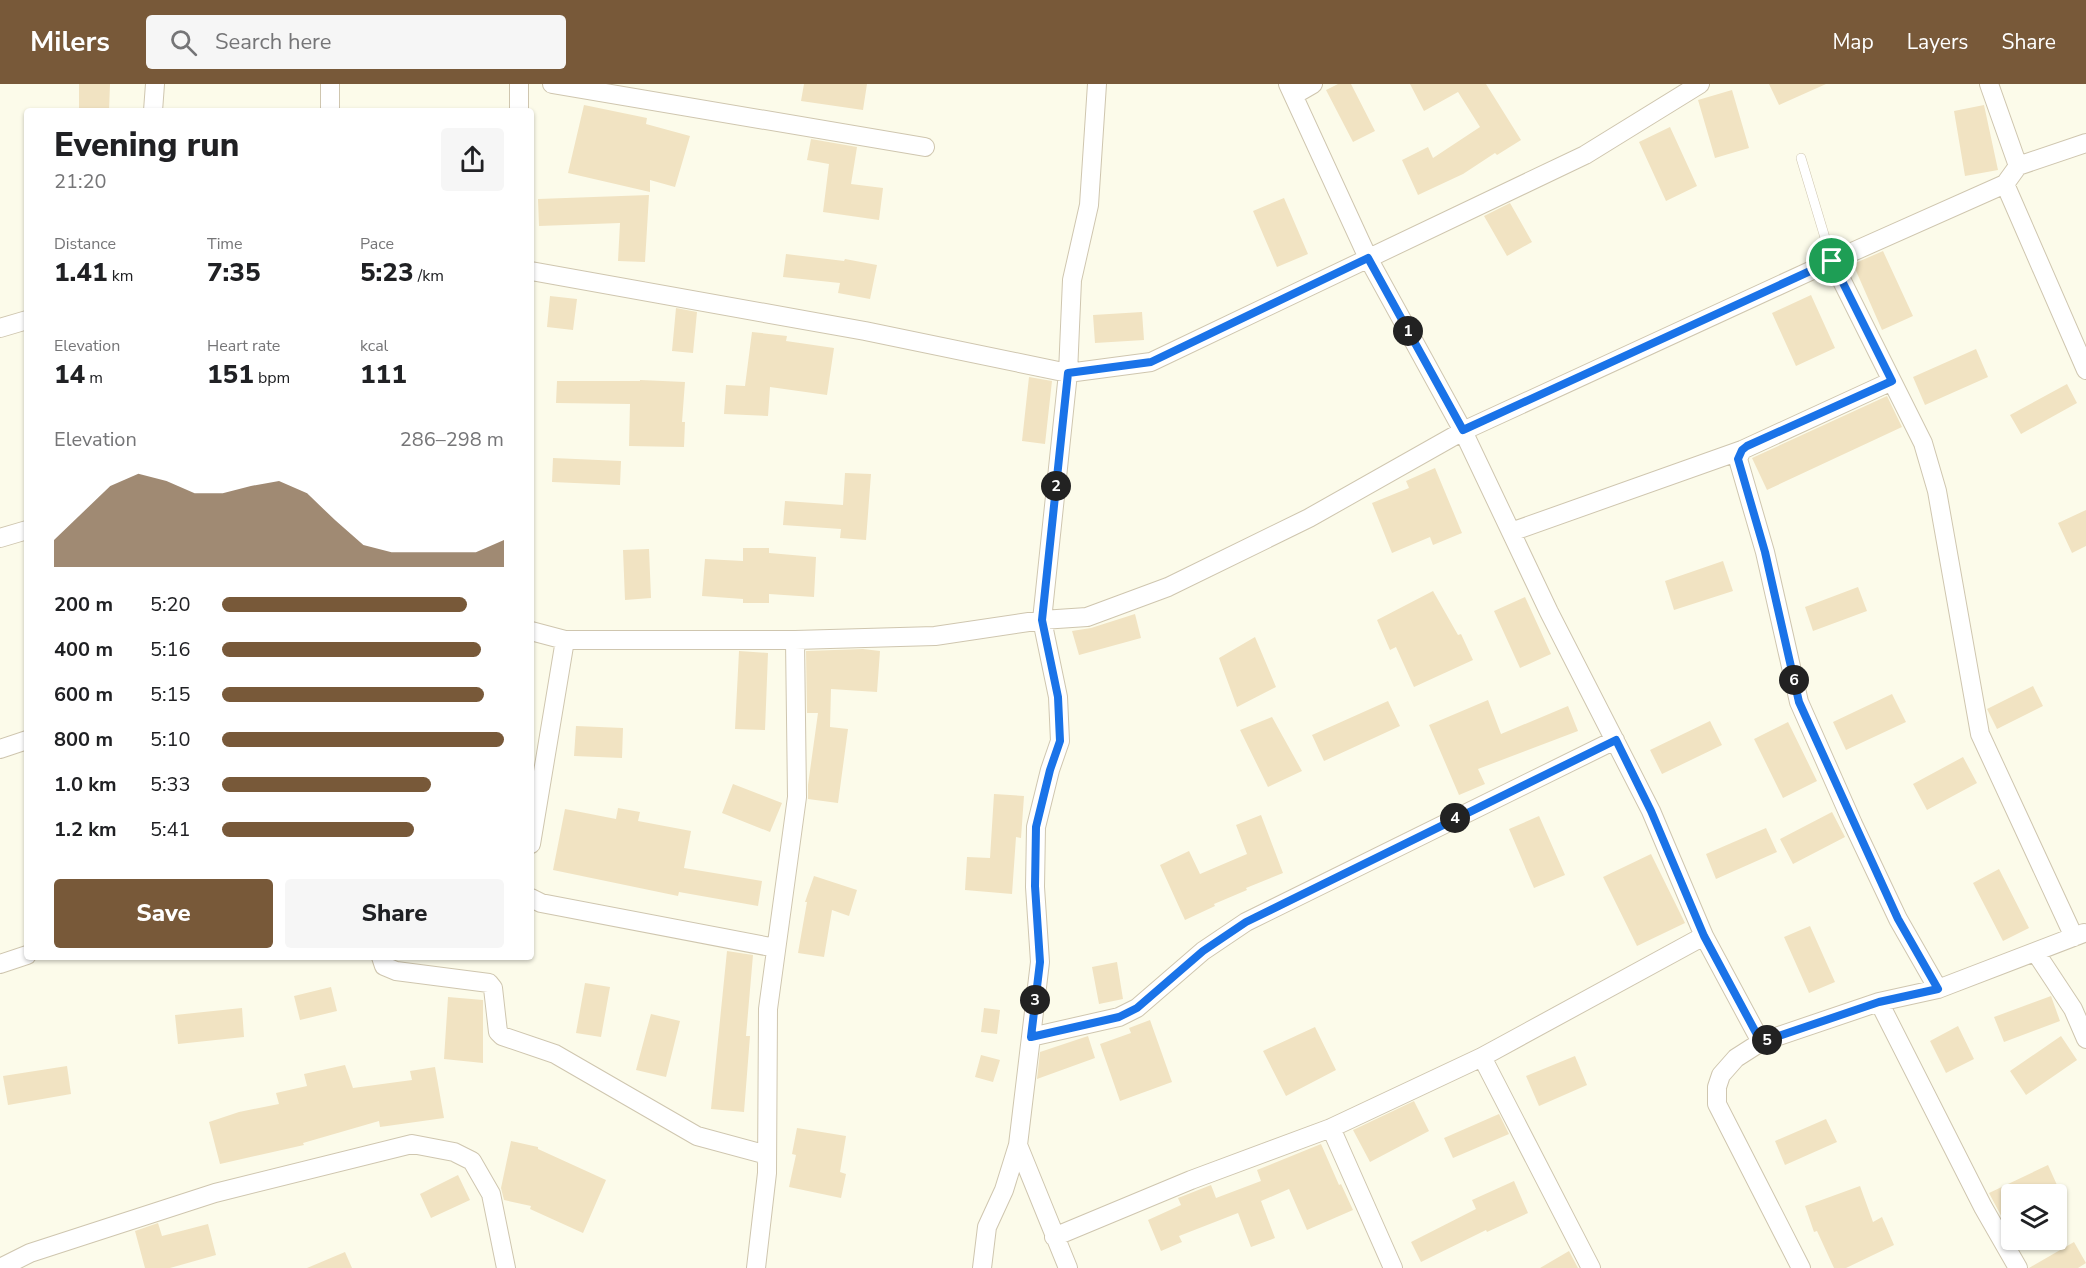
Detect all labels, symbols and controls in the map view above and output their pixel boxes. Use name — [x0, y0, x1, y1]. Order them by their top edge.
search box — [146, 15, 566, 69]
text: Milers — [30, 23, 110, 61]
icon: search — [167, 26, 200, 59]
text: Search here — [215, 27, 332, 57]
text: Map — [1832, 28, 1874, 56]
text: Layers — [1907, 28, 1968, 56]
text: Share — [2001, 28, 2056, 56]
text: Evening run — [54, 123, 239, 168]
button: share — [441, 128, 504, 191]
text: 21:20 — [54, 168, 107, 195]
text: Distance — [54, 233, 116, 255]
text: Time — [207, 233, 243, 255]
text: Pace — [360, 233, 394, 255]
pin — [1806, 235, 1857, 286]
icon: arrive — [1815, 244, 1848, 277]
text: 1.41 — [54, 255, 108, 290]
text: 7:35 — [207, 255, 261, 290]
text: 5:23 — [360, 255, 414, 290]
text: km — [108, 265, 133, 287]
text: /km — [414, 265, 444, 287]
pin: 1 — [1393, 316, 1423, 346]
text: 1 — [1403, 320, 1413, 342]
text: Elevation — [54, 335, 120, 357]
text: Heart rate — [207, 335, 280, 357]
text: kcal — [360, 335, 388, 357]
text: 14 — [54, 357, 85, 392]
text: 151 — [207, 357, 254, 392]
text: 111 — [360, 357, 407, 392]
text: m — [85, 367, 103, 389]
text: bpm — [254, 367, 290, 389]
text: Elevation — [54, 426, 137, 453]
text: 286–298 m — [400, 426, 504, 453]
pin: 2 — [1041, 471, 1071, 501]
text: 2 — [1051, 475, 1061, 497]
text: 200 m — [54, 591, 113, 618]
text: 5:20 — [150, 591, 191, 618]
text: 400 m — [54, 636, 113, 663]
text: 5:16 — [150, 636, 191, 663]
pin: 6 — [1779, 665, 1809, 695]
text: 6 — [1789, 669, 1799, 691]
text: 600 m — [54, 681, 113, 708]
text: 5:15 — [150, 681, 191, 708]
text: 800 m — [54, 726, 113, 753]
text: 5:10 — [150, 726, 191, 753]
text: 1.0 km — [54, 771, 117, 798]
text: 5:33 — [150, 771, 191, 798]
pin: 4 — [1440, 803, 1470, 833]
text: 4 — [1450, 807, 1460, 829]
text: 1.2 km — [54, 816, 117, 843]
text: 5:41 — [150, 816, 191, 843]
button: Save — [54, 879, 273, 948]
button: Share — [285, 879, 504, 948]
pin: 3 — [1020, 985, 1050, 1015]
text: 3 — [1030, 989, 1040, 1011]
pin: 5 — [1752, 1025, 1782, 1055]
text: 5 — [1762, 1029, 1772, 1051]
map controls — [2001, 1184, 2067, 1250]
button: layers — [2001, 1184, 2067, 1250]

